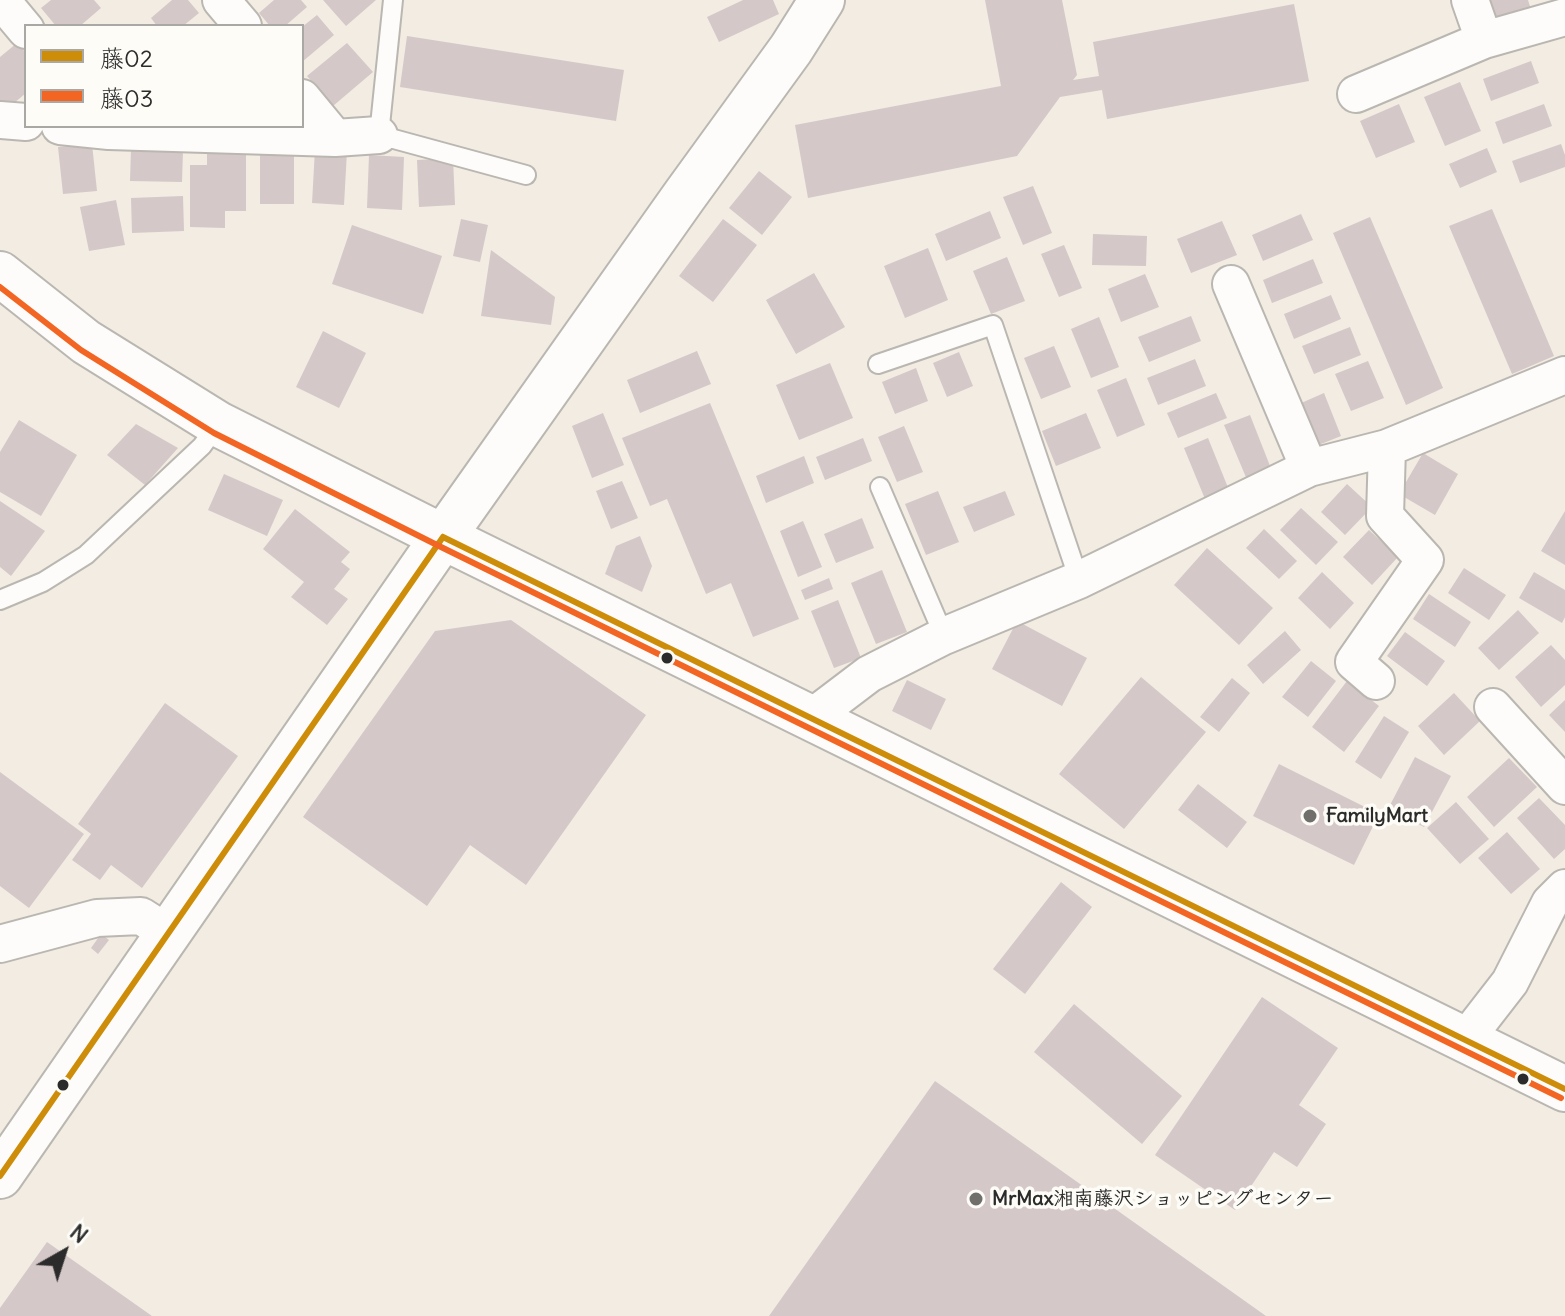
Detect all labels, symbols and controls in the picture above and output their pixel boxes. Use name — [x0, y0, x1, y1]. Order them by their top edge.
legend — [24, 24, 304, 128]
text: 藤02 — [100, 43, 153, 73]
text: 藤03 — [100, 83, 153, 113]
unlabelled marker — [659, 650, 675, 666]
place label: FamilyMart — [1326, 804, 1428, 828]
marker: FamilyMart — [1301, 807, 1319, 825]
unlabelled marker — [1515, 1071, 1531, 1087]
unlabelled marker — [55, 1077, 71, 1093]
place label: MrMax湘南藤沢ショッピングセンター — [992, 1187, 1334, 1211]
marker: MrMax湘南藤沢ショッピングセンター — [967, 1190, 985, 1208]
north arrow — [24, 1212, 104, 1292]
text: N — [64, 1218, 94, 1249]

